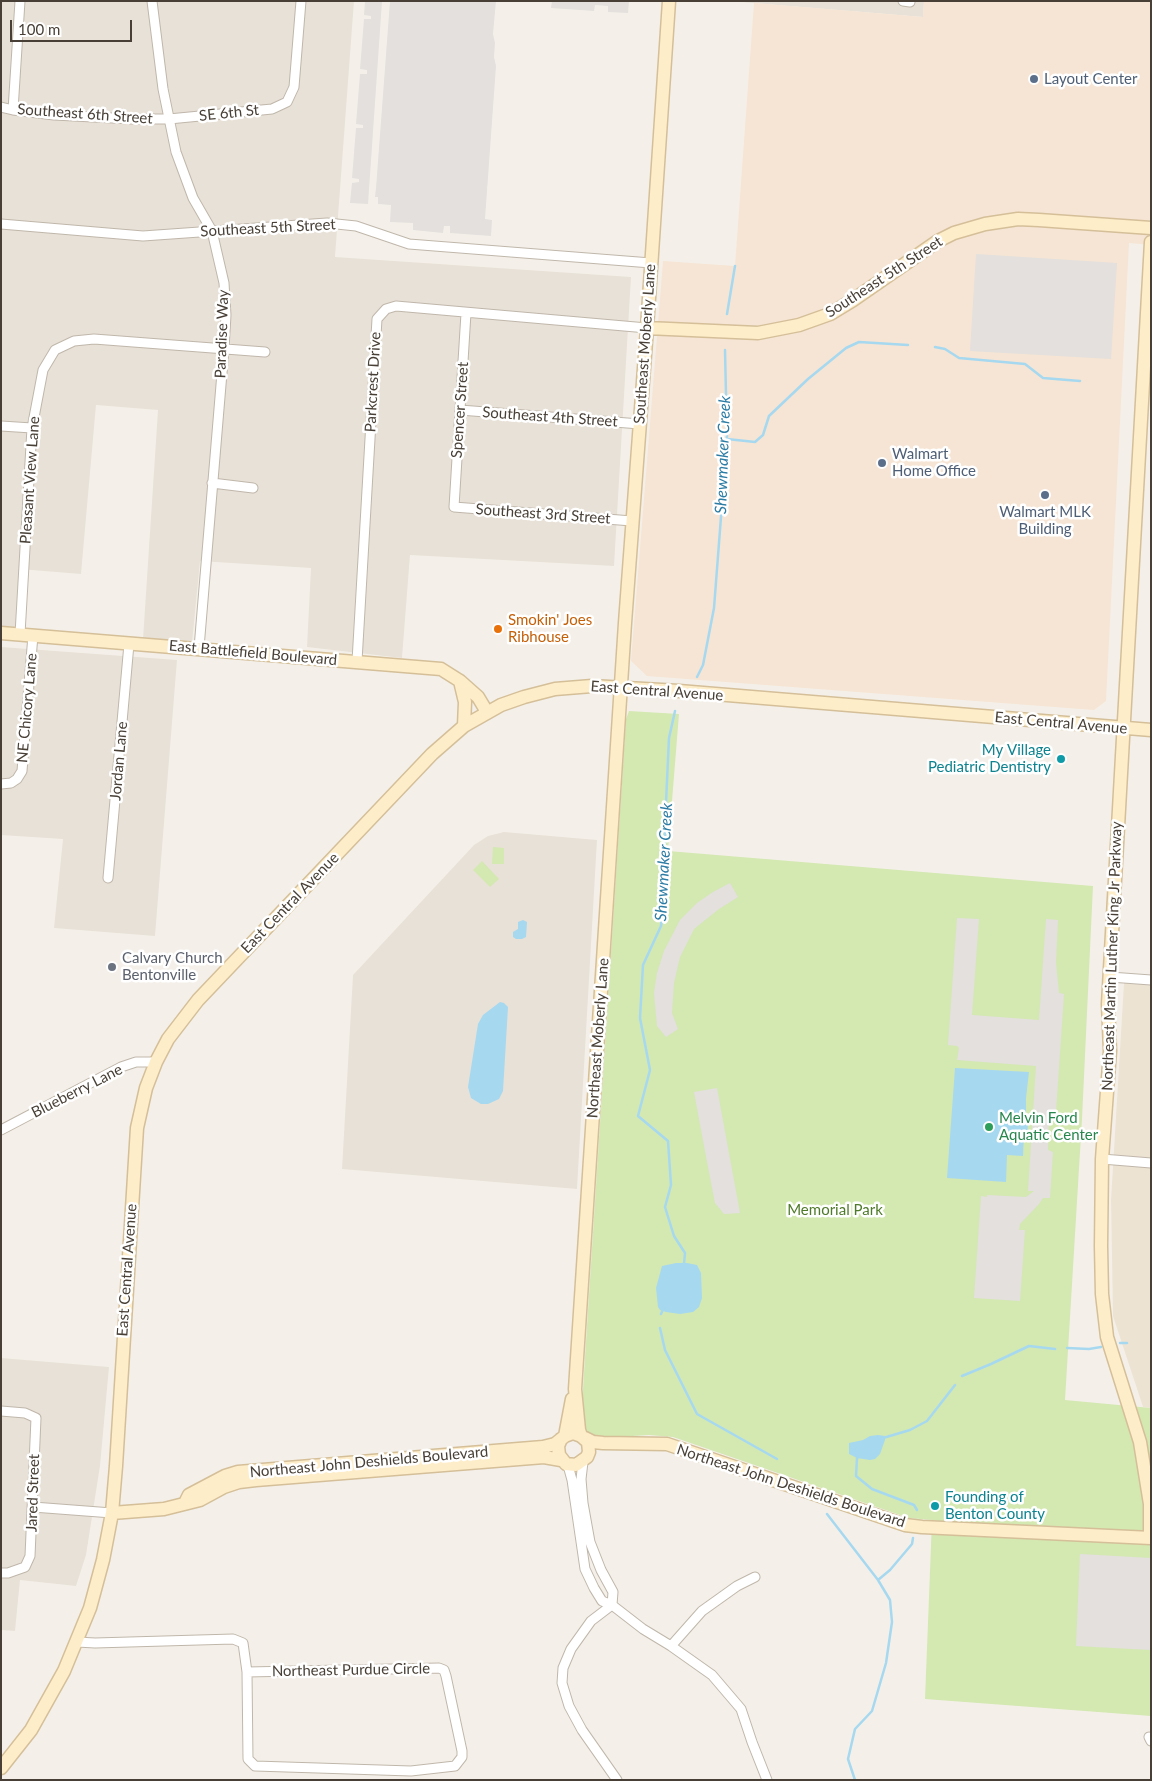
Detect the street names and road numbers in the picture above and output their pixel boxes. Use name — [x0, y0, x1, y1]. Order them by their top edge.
street label: Southeast 6th Street — [17, 100, 153, 128]
street label: SE 6th St — [198, 101, 260, 125]
street label: Southeast 5th Street — [200, 215, 336, 241]
street label: Southeast 5th Street — [822, 233, 946, 321]
street label: Southeast Moberly Lane — [630, 263, 660, 425]
street label: Paradise Way — [211, 289, 233, 379]
street label: Parkcrest Drive — [361, 331, 385, 433]
street label: Spencer Street — [448, 361, 472, 459]
street label: Southeast 4th Street — [482, 403, 618, 431]
street label: Pleasant View Lane — [17, 416, 43, 544]
street label: Southeast 3rd Street — [475, 500, 611, 528]
street label: East Battlefield Boulevard — [168, 637, 338, 669]
street label: NE Chicory Lane — [13, 652, 41, 764]
street label: East Central Avenue — [590, 677, 724, 705]
street label: East Central Avenue — [994, 708, 1128, 738]
street label: Jordan Lane — [107, 721, 131, 801]
street label: Northeast Martin Luther King Jr Parkway — [1098, 821, 1126, 1091]
street label: East Central Avenue — [237, 849, 343, 957]
street label: Northeast Moberly Lane — [583, 957, 613, 1119]
street label: Blueberry Lane — [29, 1060, 125, 1122]
street label: East Central Avenue — [113, 1203, 141, 1337]
street label: Northeast John Deshields Boulevard — [674, 1440, 908, 1532]
street label: Northeast John Deshields Boulevard — [249, 1443, 489, 1481]
street label: Jared Street — [23, 1454, 43, 1532]
street label: Northeast Purdue Circle — [272, 1660, 430, 1680]

